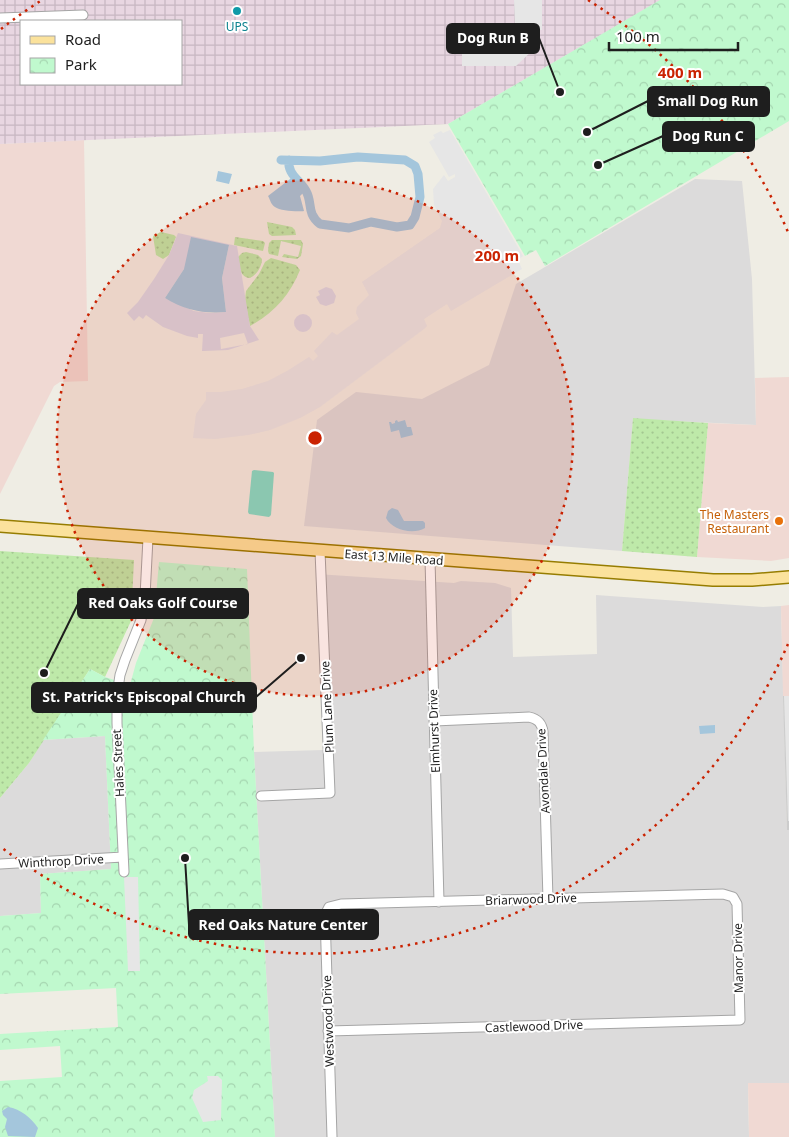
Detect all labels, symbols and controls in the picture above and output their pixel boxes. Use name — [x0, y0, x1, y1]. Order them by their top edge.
marker: UPS — [231, 5, 243, 17]
place label: UPS — [226, 18, 249, 35]
legend — [20, 20, 182, 85]
scale bar — [609, 20, 738, 52]
callout: Dog Run B — [447, 24, 539, 53]
text: 100 m — [616, 26, 660, 46]
text: Dog Run B — [457, 28, 529, 47]
text: Road — [65, 29, 101, 49]
text: Park — [65, 54, 97, 74]
text: 400 m — [658, 62, 702, 82]
callout: Small Dog Run — [648, 87, 769, 116]
text: Small Dog Run — [658, 91, 758, 110]
callout: Dog Run C — [663, 122, 754, 151]
text: Dog Run C — [672, 126, 744, 145]
text: 200 m — [475, 245, 519, 265]
centre of rings — [306, 429, 324, 447]
place label: The Masters Restaurant — [700, 506, 770, 537]
marker: The Masters Restaurant — [773, 515, 785, 527]
street label: East 13 Mile Road — [344, 545, 444, 569]
callout: Red Oaks Golf Course — [78, 589, 248, 618]
text: Red Oaks Golf Course — [88, 593, 238, 612]
street label: Plum Lane Drive — [316, 660, 338, 753]
callout: St. Patrick's Episcopal Church — [32, 683, 256, 712]
text: St. Patrick's Episcopal Church — [42, 687, 246, 706]
street label: Elmhurst Drive — [424, 689, 444, 773]
street label: Hales Street — [108, 728, 128, 797]
street label: Avondale Drive — [532, 728, 554, 814]
street label: Winthrop Drive — [18, 850, 104, 872]
street label: Briarwood Drive — [485, 889, 577, 909]
callout: Red Oaks Nature Center — [189, 910, 378, 939]
text: Red Oaks Nature Center — [199, 915, 368, 934]
street label: Manor Drive — [729, 923, 747, 993]
street label: Westwood Drive — [318, 975, 338, 1067]
street label: Castlewood Drive — [485, 1016, 584, 1036]

